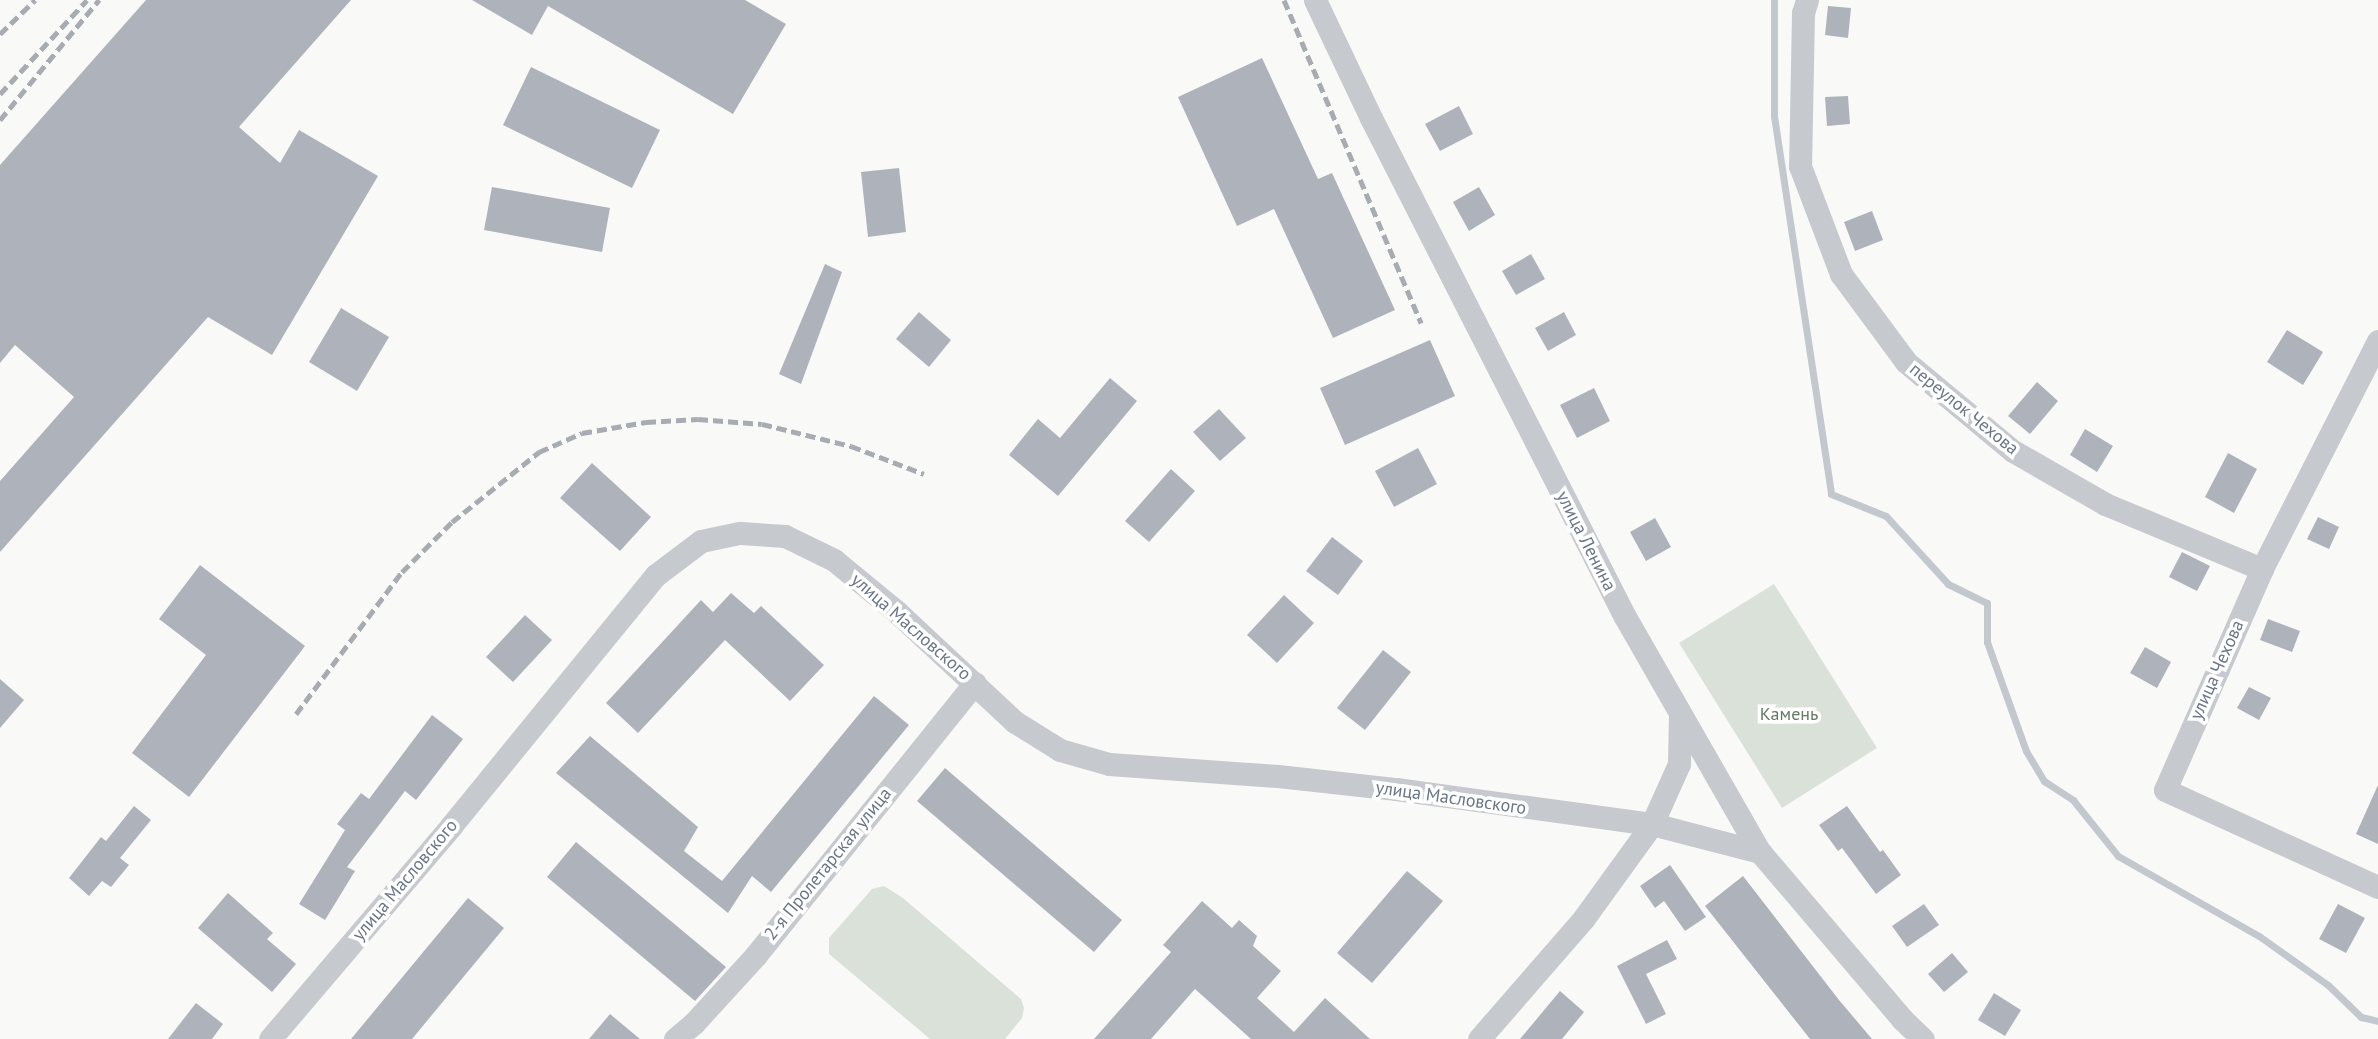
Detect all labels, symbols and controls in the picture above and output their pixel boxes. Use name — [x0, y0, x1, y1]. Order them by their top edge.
street label: переулок Чехова — [1905, 359, 2023, 459]
street label: улица Ленина — [1552, 487, 1620, 595]
street label: улица Масловского — [847, 569, 975, 685]
street label: улица Чехова — [2185, 617, 2249, 723]
park label: Камень — [1760, 703, 1818, 725]
street label: улица Масловского — [1374, 777, 1528, 819]
street label: 2-я Пролетарская улица — [760, 784, 896, 944]
street label: улица Масловского — [348, 815, 462, 945]

